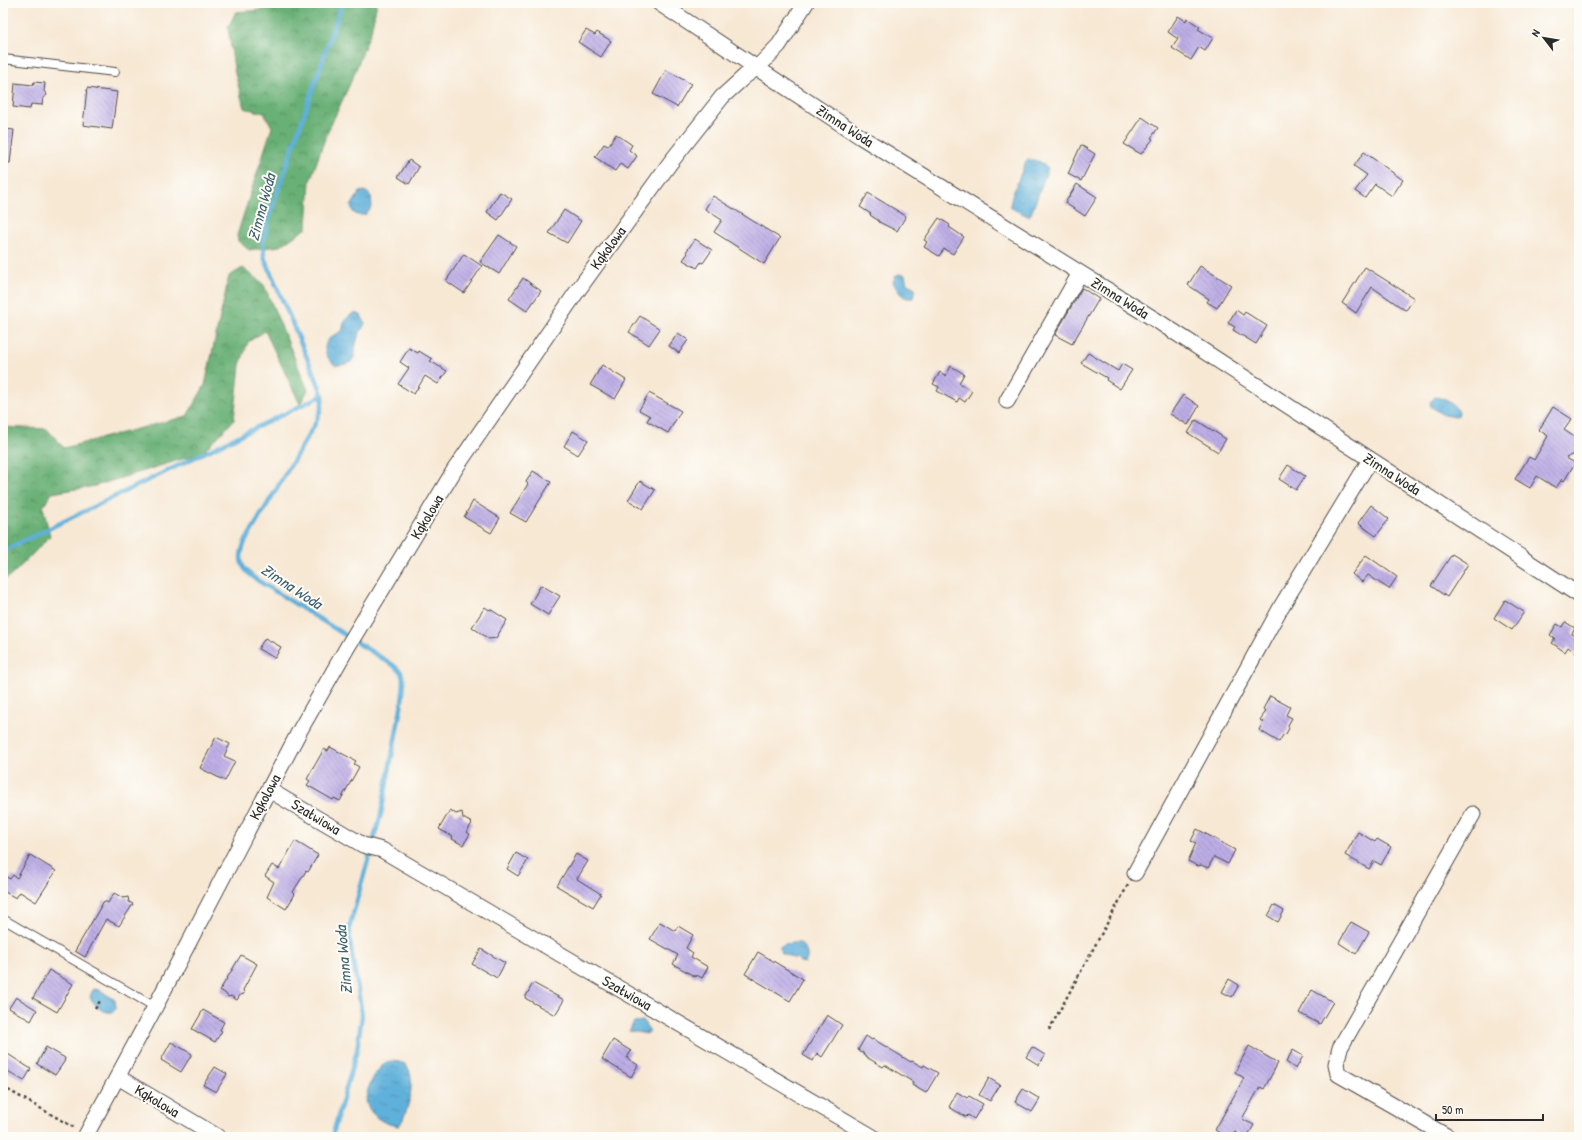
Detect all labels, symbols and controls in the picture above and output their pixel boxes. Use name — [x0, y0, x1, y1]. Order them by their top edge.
north arrow — [1524, 18, 1564, 58]
text: N — [1528, 27, 1543, 39]
street label: Zimna Woda — [813, 99, 878, 152]
water label: Zimna Woda — [242, 169, 281, 243]
street label: Kąkolowa — [585, 222, 631, 274]
street label: Zimna Woda — [1087, 272, 1153, 324]
street label: Zimna Woda — [1360, 447, 1425, 500]
street label: Kąkolowa — [405, 490, 448, 543]
water label: Zimna Woda — [257, 558, 328, 615]
street label: Kąkolowa — [244, 770, 285, 823]
street label: Szałwiowa — [288, 794, 345, 840]
water label: Zimna Woda — [329, 923, 357, 995]
street label: Szałwiowa — [599, 970, 656, 1015]
street label: Kąkolowa — [131, 1079, 184, 1122]
scale bar — [1436, 1096, 1543, 1122]
text: 50 m — [1442, 1101, 1463, 1118]

